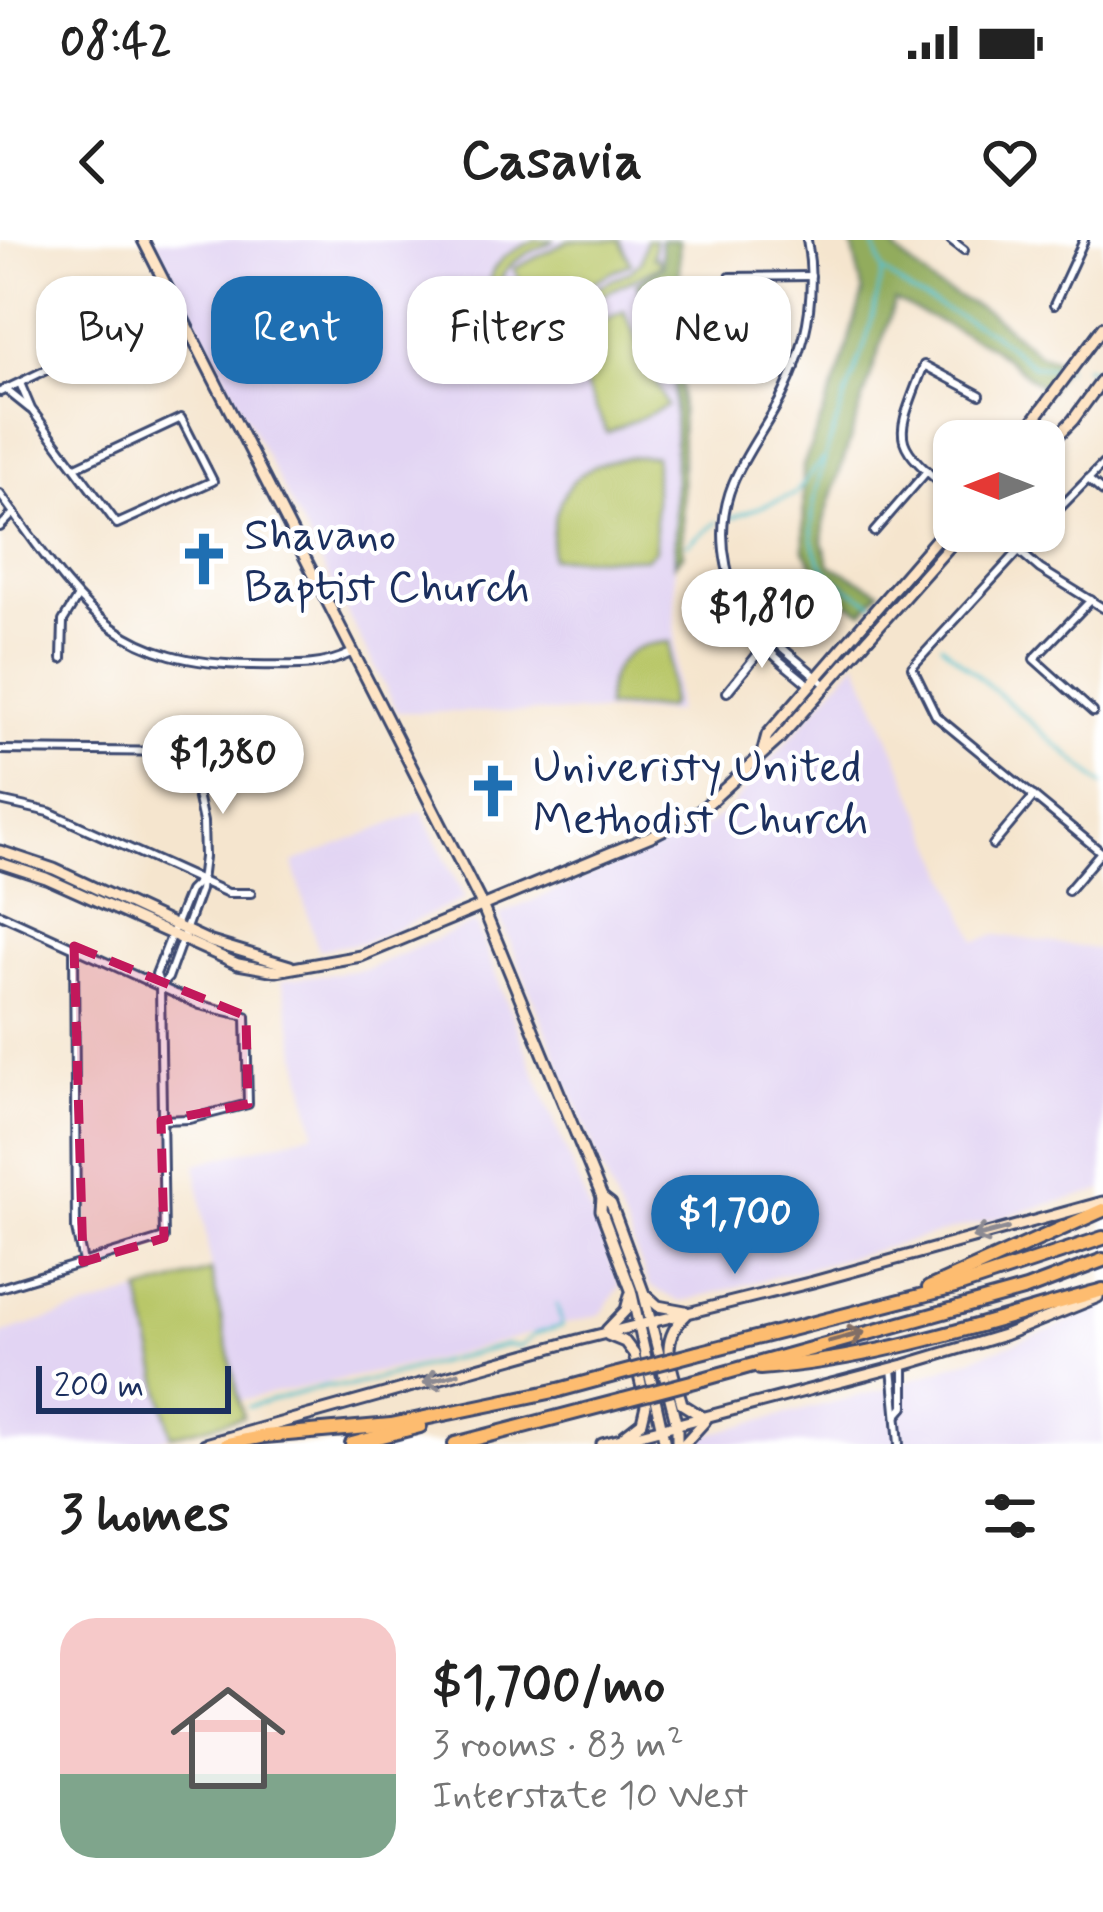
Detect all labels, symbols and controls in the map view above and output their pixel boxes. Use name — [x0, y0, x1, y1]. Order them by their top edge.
text: 08:42 — [60, 13, 172, 72]
text: Casavia — [461, 127, 642, 198]
icon: back — [60, 129, 126, 195]
icon: heart — [977, 129, 1043, 195]
chip: Buy — [36, 276, 187, 384]
chip: Rent — [211, 276, 383, 384]
chip: Filters — [407, 276, 608, 384]
chip: New — [632, 276, 791, 384]
north arrow — [933, 420, 1065, 552]
map controls — [933, 420, 1065, 552]
place label: Shavano Baptist Church — [244, 507, 530, 618]
church icon: Shavano Baptist Church — [175, 530, 233, 588]
pin: $1,810 — [664, 569, 860, 671]
text: $1,810 — [708, 582, 816, 633]
pin: $1,380 — [125, 715, 321, 817]
text: $1,380 — [169, 728, 277, 779]
place label: Univeristy United Methodist Church — [533, 739, 868, 850]
church icon: Univeristy United Methodist Church — [464, 762, 522, 820]
pin: $1,700 — [637, 1175, 833, 1277]
text: $1,700 — [678, 1188, 792, 1239]
one-way arrow — [972, 1224, 1010, 1246]
one-way arrow — [827, 1324, 865, 1346]
scale bar — [36, 1360, 231, 1413]
text: 200 m — [54, 1365, 144, 1409]
one-way arrow — [423, 1368, 461, 1390]
text: 3 homes — [60, 1483, 230, 1549]
icon: filters — [977, 1483, 1043, 1549]
text: $1,700/mo — [432, 1654, 665, 1720]
icon: home — [156, 1666, 300, 1810]
text: 3 rooms · 83 m² — [432, 1720, 684, 1771]
text: Interstate 10 West — [432, 1771, 749, 1822]

